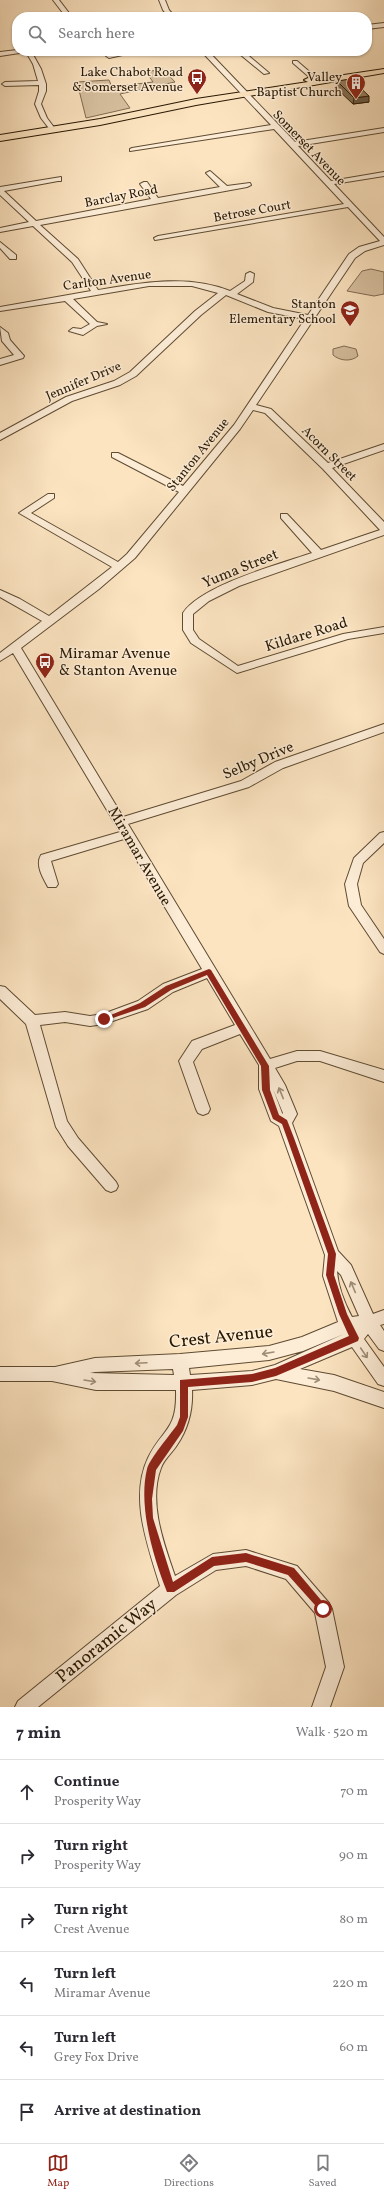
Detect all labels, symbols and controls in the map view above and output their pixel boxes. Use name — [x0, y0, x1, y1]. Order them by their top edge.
search box — [12, 12, 372, 56]
icon: search — [26, 23, 48, 45]
text: Search here — [58, 24, 135, 45]
place label: Lake Chabot Road & Somerset Avenue — [72, 64, 183, 97]
bus stop icon: Lake Chabot Road & Somerset Avenue — [186, 67, 208, 95]
place label: Valley Baptist Church — [257, 69, 342, 102]
building icon: Valley Baptist Church — [345, 72, 367, 100]
street label: Somerset Avenue — [268, 107, 349, 190]
street label: Barclay Road — [83, 181, 159, 213]
street label: Betrose Court — [212, 196, 293, 228]
street label: Carlton Avenue — [62, 266, 152, 296]
place label: Stanton Elementary School — [229, 296, 336, 329]
school or university icon: Stanton Elementary School — [339, 299, 361, 327]
street label: Jennifer Drive — [43, 358, 124, 406]
street label: Stanton Avenue — [163, 415, 234, 496]
street label: Acorn Street — [297, 423, 361, 486]
street label: Yuma Street — [199, 545, 282, 594]
street label: Kildare Road — [263, 613, 350, 658]
place label: Miramar Avenue & Stanton Avenue — [59, 644, 177, 682]
bus stop icon: Miramar Avenue & Stanton Avenue — [34, 651, 56, 679]
street label: Selby Drive — [220, 737, 297, 786]
street label: Miramar Avenue — [102, 803, 176, 910]
route end — [95, 1010, 113, 1028]
one-way arrow — [277, 1088, 285, 1100]
one-way arrow — [349, 1282, 356, 1294]
street label: Crest Avenue — [168, 1320, 274, 1355]
one-way arrow — [360, 1347, 368, 1358]
one-way arrow — [262, 1349, 275, 1357]
one-way arrow — [135, 1359, 148, 1367]
one-way arrow — [307, 1376, 320, 1384]
one-way arrow — [83, 1377, 96, 1385]
street label: Panoramic Way — [51, 1592, 163, 1690]
route start — [314, 1600, 332, 1618]
text: 7 min — [16, 1722, 61, 1745]
text: Walk · 520 m — [296, 1724, 368, 1742]
text: Continue — [54, 1772, 119, 1793]
icon: ahead — [16, 1781, 38, 1803]
text: 70 m — [340, 1783, 368, 1801]
text: Prosperity Way — [54, 1793, 141, 1811]
text: Turn right — [54, 1836, 128, 1857]
icon: right — [16, 1845, 38, 1867]
text: 90 m — [339, 1847, 368, 1865]
text: Prosperity Way — [54, 1857, 141, 1875]
text: Turn right — [54, 1900, 128, 1921]
icon: right — [16, 1909, 38, 1931]
text: 80 m — [339, 1911, 368, 1929]
text: Crest Avenue — [54, 1921, 129, 1939]
text: Turn left — [54, 1964, 116, 1985]
icon: left — [16, 1973, 38, 1995]
text: 220 m — [332, 1975, 368, 1993]
text: Miramar Avenue — [54, 1985, 151, 2003]
text: Turn left — [54, 2028, 116, 2049]
icon: left — [16, 2037, 38, 2059]
text: 60 m — [340, 2039, 368, 2057]
text: Grey Fox Drive — [54, 2049, 139, 2067]
icon: arrive — [16, 2101, 38, 2123]
text: Arrive at destination — [54, 2101, 201, 2122]
tab: Map — [47, 2152, 69, 2191]
tab: Directions — [164, 2152, 214, 2191]
tab: Saved — [308, 2152, 337, 2191]

